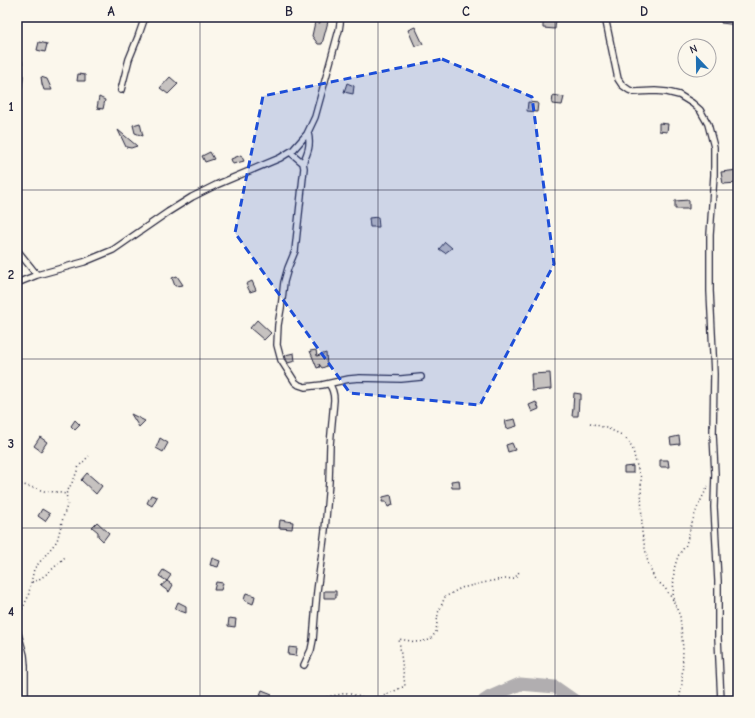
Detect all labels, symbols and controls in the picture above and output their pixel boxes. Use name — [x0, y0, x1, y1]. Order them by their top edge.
text: A — [107, 4, 115, 19]
text: B — [285, 4, 293, 19]
text: C — [462, 4, 470, 19]
text: D — [640, 4, 648, 19]
north arrow — [677, 38, 717, 78]
text: N — [688, 42, 699, 57]
text: 1 — [8, 99, 14, 114]
text: 2 — [8, 267, 14, 282]
text: 3 — [8, 436, 14, 451]
text: 4 — [8, 604, 14, 619]

